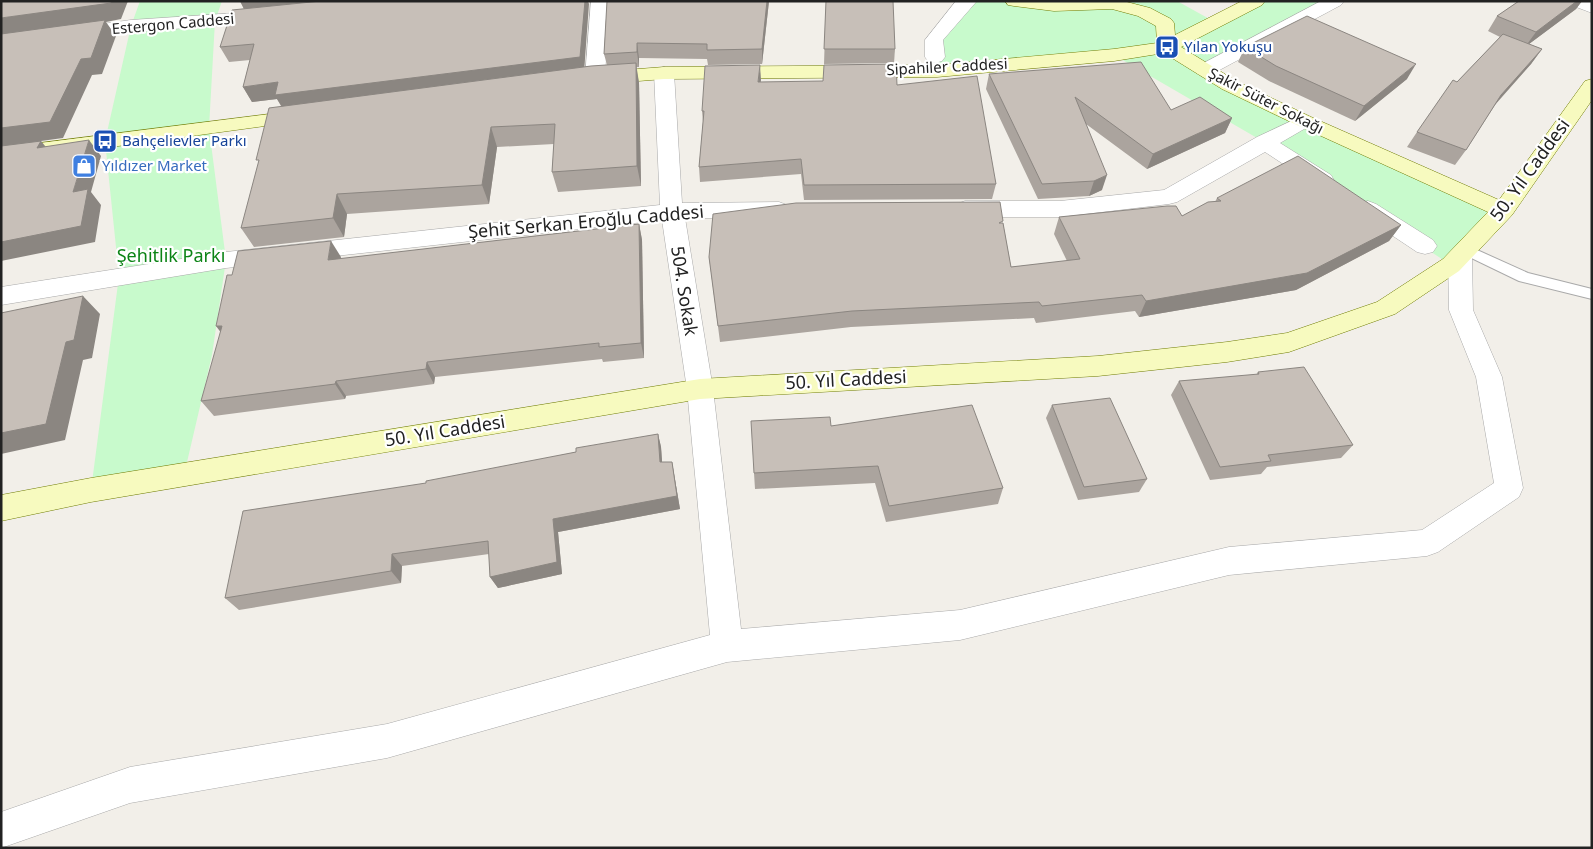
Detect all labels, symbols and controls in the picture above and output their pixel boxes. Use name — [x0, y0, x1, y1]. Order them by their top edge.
street label: Estergon Caddesi — [111, 8, 235, 38]
bus stop icon: Yılan Yokuşu — [1154, 34, 1180, 60]
place label: Yılan Yokuşu — [1184, 36, 1272, 56]
street label: Sipahiler Caddesi — [886, 53, 1008, 79]
street label: Şakir Süter Sokağı — [1205, 62, 1328, 138]
street label: 50. Yıl Caddesi — [1484, 113, 1575, 226]
bus stop icon: Bahçelievler Parkı — [92, 128, 118, 154]
place label: Bahçelievler Parkı — [122, 130, 247, 150]
shop icon: Yıldızer Market — [71, 153, 97, 179]
place label: Yıldızer Market — [102, 155, 208, 175]
street label: Şehit Serkan Eroğlu Caddesi — [467, 199, 705, 243]
park label: Şehitlik Parkı — [117, 243, 225, 267]
street label: 504. Sokak — [666, 244, 704, 338]
street label: 50. Yıl Caddesi — [785, 364, 907, 394]
street label: 50. Yıl Caddesi — [383, 409, 507, 451]

